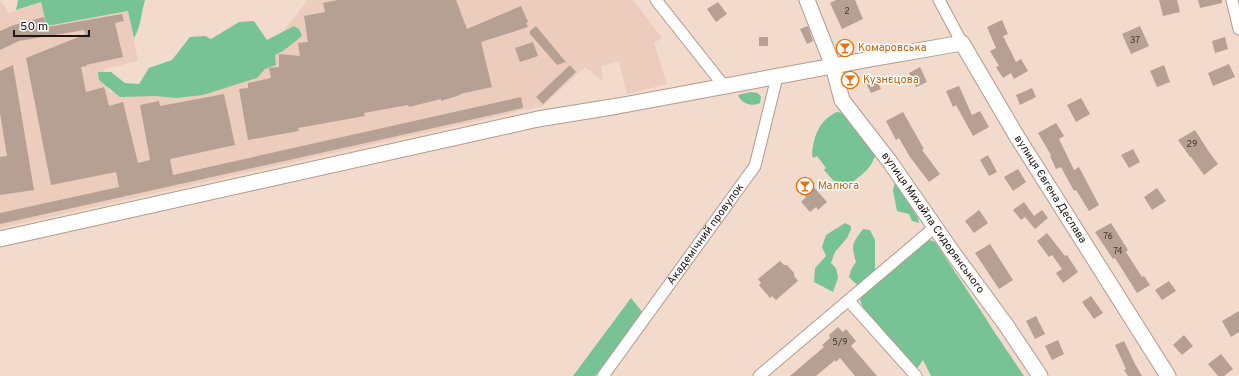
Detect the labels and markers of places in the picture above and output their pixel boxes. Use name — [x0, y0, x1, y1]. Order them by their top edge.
bar icon: Комаровська — [835, 38, 855, 58]
place label: Комаровська — [858, 41, 927, 55]
bar icon: Кузнєцова — [840, 70, 860, 90]
place label: Кузнєцова — [863, 73, 919, 87]
bar icon: Малюга — [795, 176, 815, 196]
place label: Малюга — [818, 179, 859, 193]

